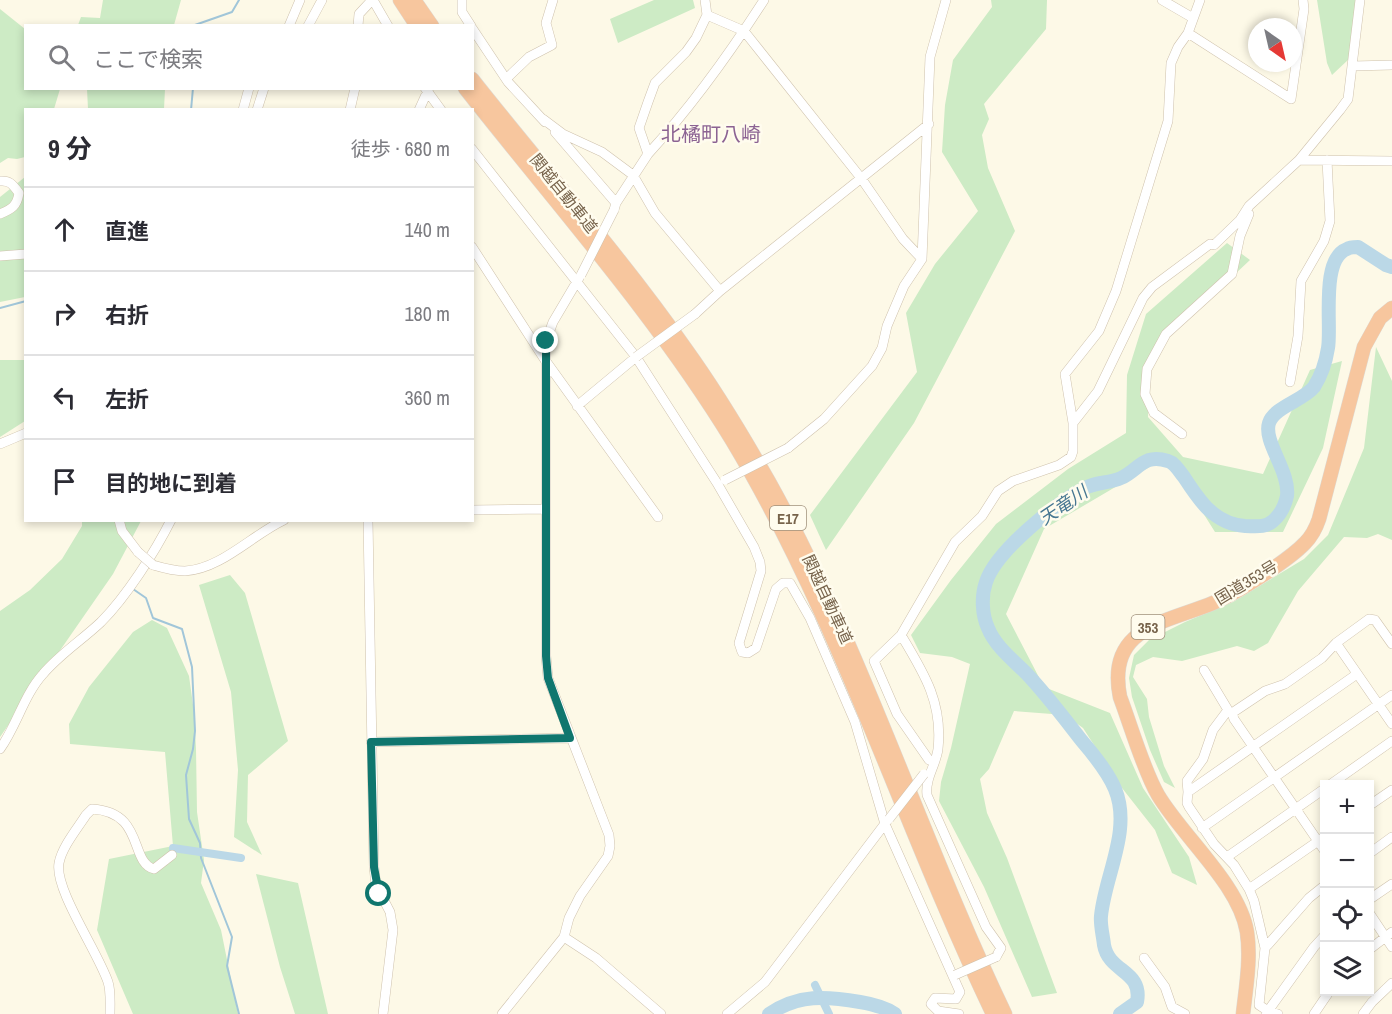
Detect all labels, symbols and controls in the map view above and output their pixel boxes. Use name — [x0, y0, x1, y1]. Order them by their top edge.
north arrow — [1248, 18, 1302, 72]
search box — [24, 24, 474, 90]
icon: search — [45, 41, 78, 74]
text: ここで検索 — [93, 44, 203, 74]
district label: 北橘町八崎 — [661, 120, 761, 147]
text: 9 分 — [48, 131, 92, 166]
text: 徒歩 · 680 m — [351, 135, 450, 162]
street label: 関越自動車道 — [525, 149, 603, 237]
icon: ahead — [48, 213, 81, 246]
text: 直進 — [105, 216, 149, 246]
text: 140 m — [404, 216, 450, 243]
icon: right — [48, 297, 81, 330]
text: 右折 — [105, 300, 149, 330]
text: 180 m — [404, 300, 450, 327]
route end — [532, 327, 558, 353]
icon: left — [48, 381, 81, 414]
text: 左折 — [105, 384, 149, 414]
text: 360 m — [404, 384, 450, 411]
icon: arrive — [48, 465, 81, 498]
text: 目的地に到着 — [105, 468, 237, 498]
water label: 天竜川 — [1034, 478, 1094, 530]
road number: E17 — [770, 506, 806, 530]
street label: 関越自動車道 — [798, 551, 858, 647]
street label: 国道353号 — [1210, 555, 1282, 609]
road number: 353 — [1132, 615, 1164, 639]
map controls — [1320, 780, 1374, 996]
button: + — [1320, 780, 1374, 834]
button: − — [1320, 834, 1374, 888]
route start — [365, 880, 391, 906]
button: locate — [1320, 888, 1374, 942]
button: layers — [1320, 942, 1374, 996]

